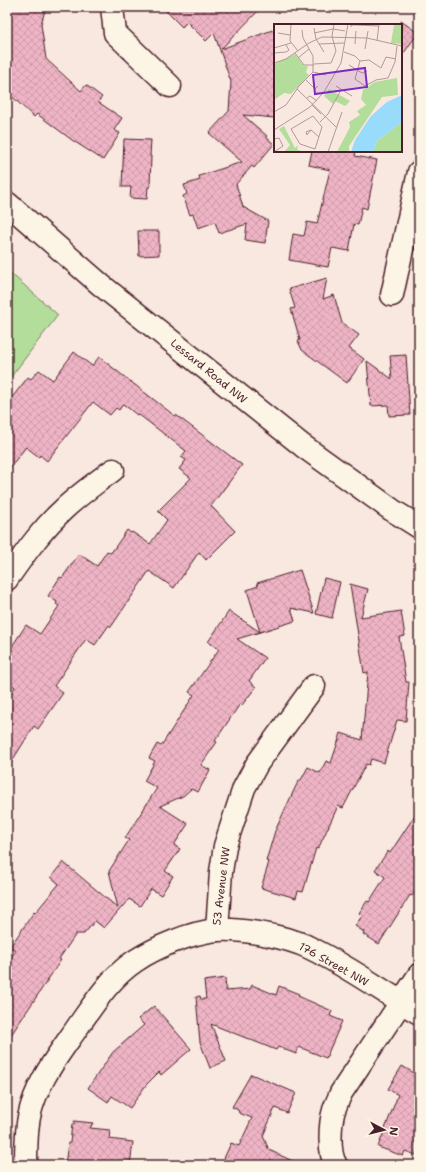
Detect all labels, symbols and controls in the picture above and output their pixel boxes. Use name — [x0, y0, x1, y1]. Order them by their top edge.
inset map — [274, 24, 402, 152]
street label: Lessard Road NW — [167, 336, 251, 407]
street label: 53 Avenue NW — [209, 845, 234, 926]
street label: 176 Street NW — [296, 939, 372, 990]
north arrow — [364, 1110, 404, 1150]
text: N — [385, 1126, 401, 1137]

